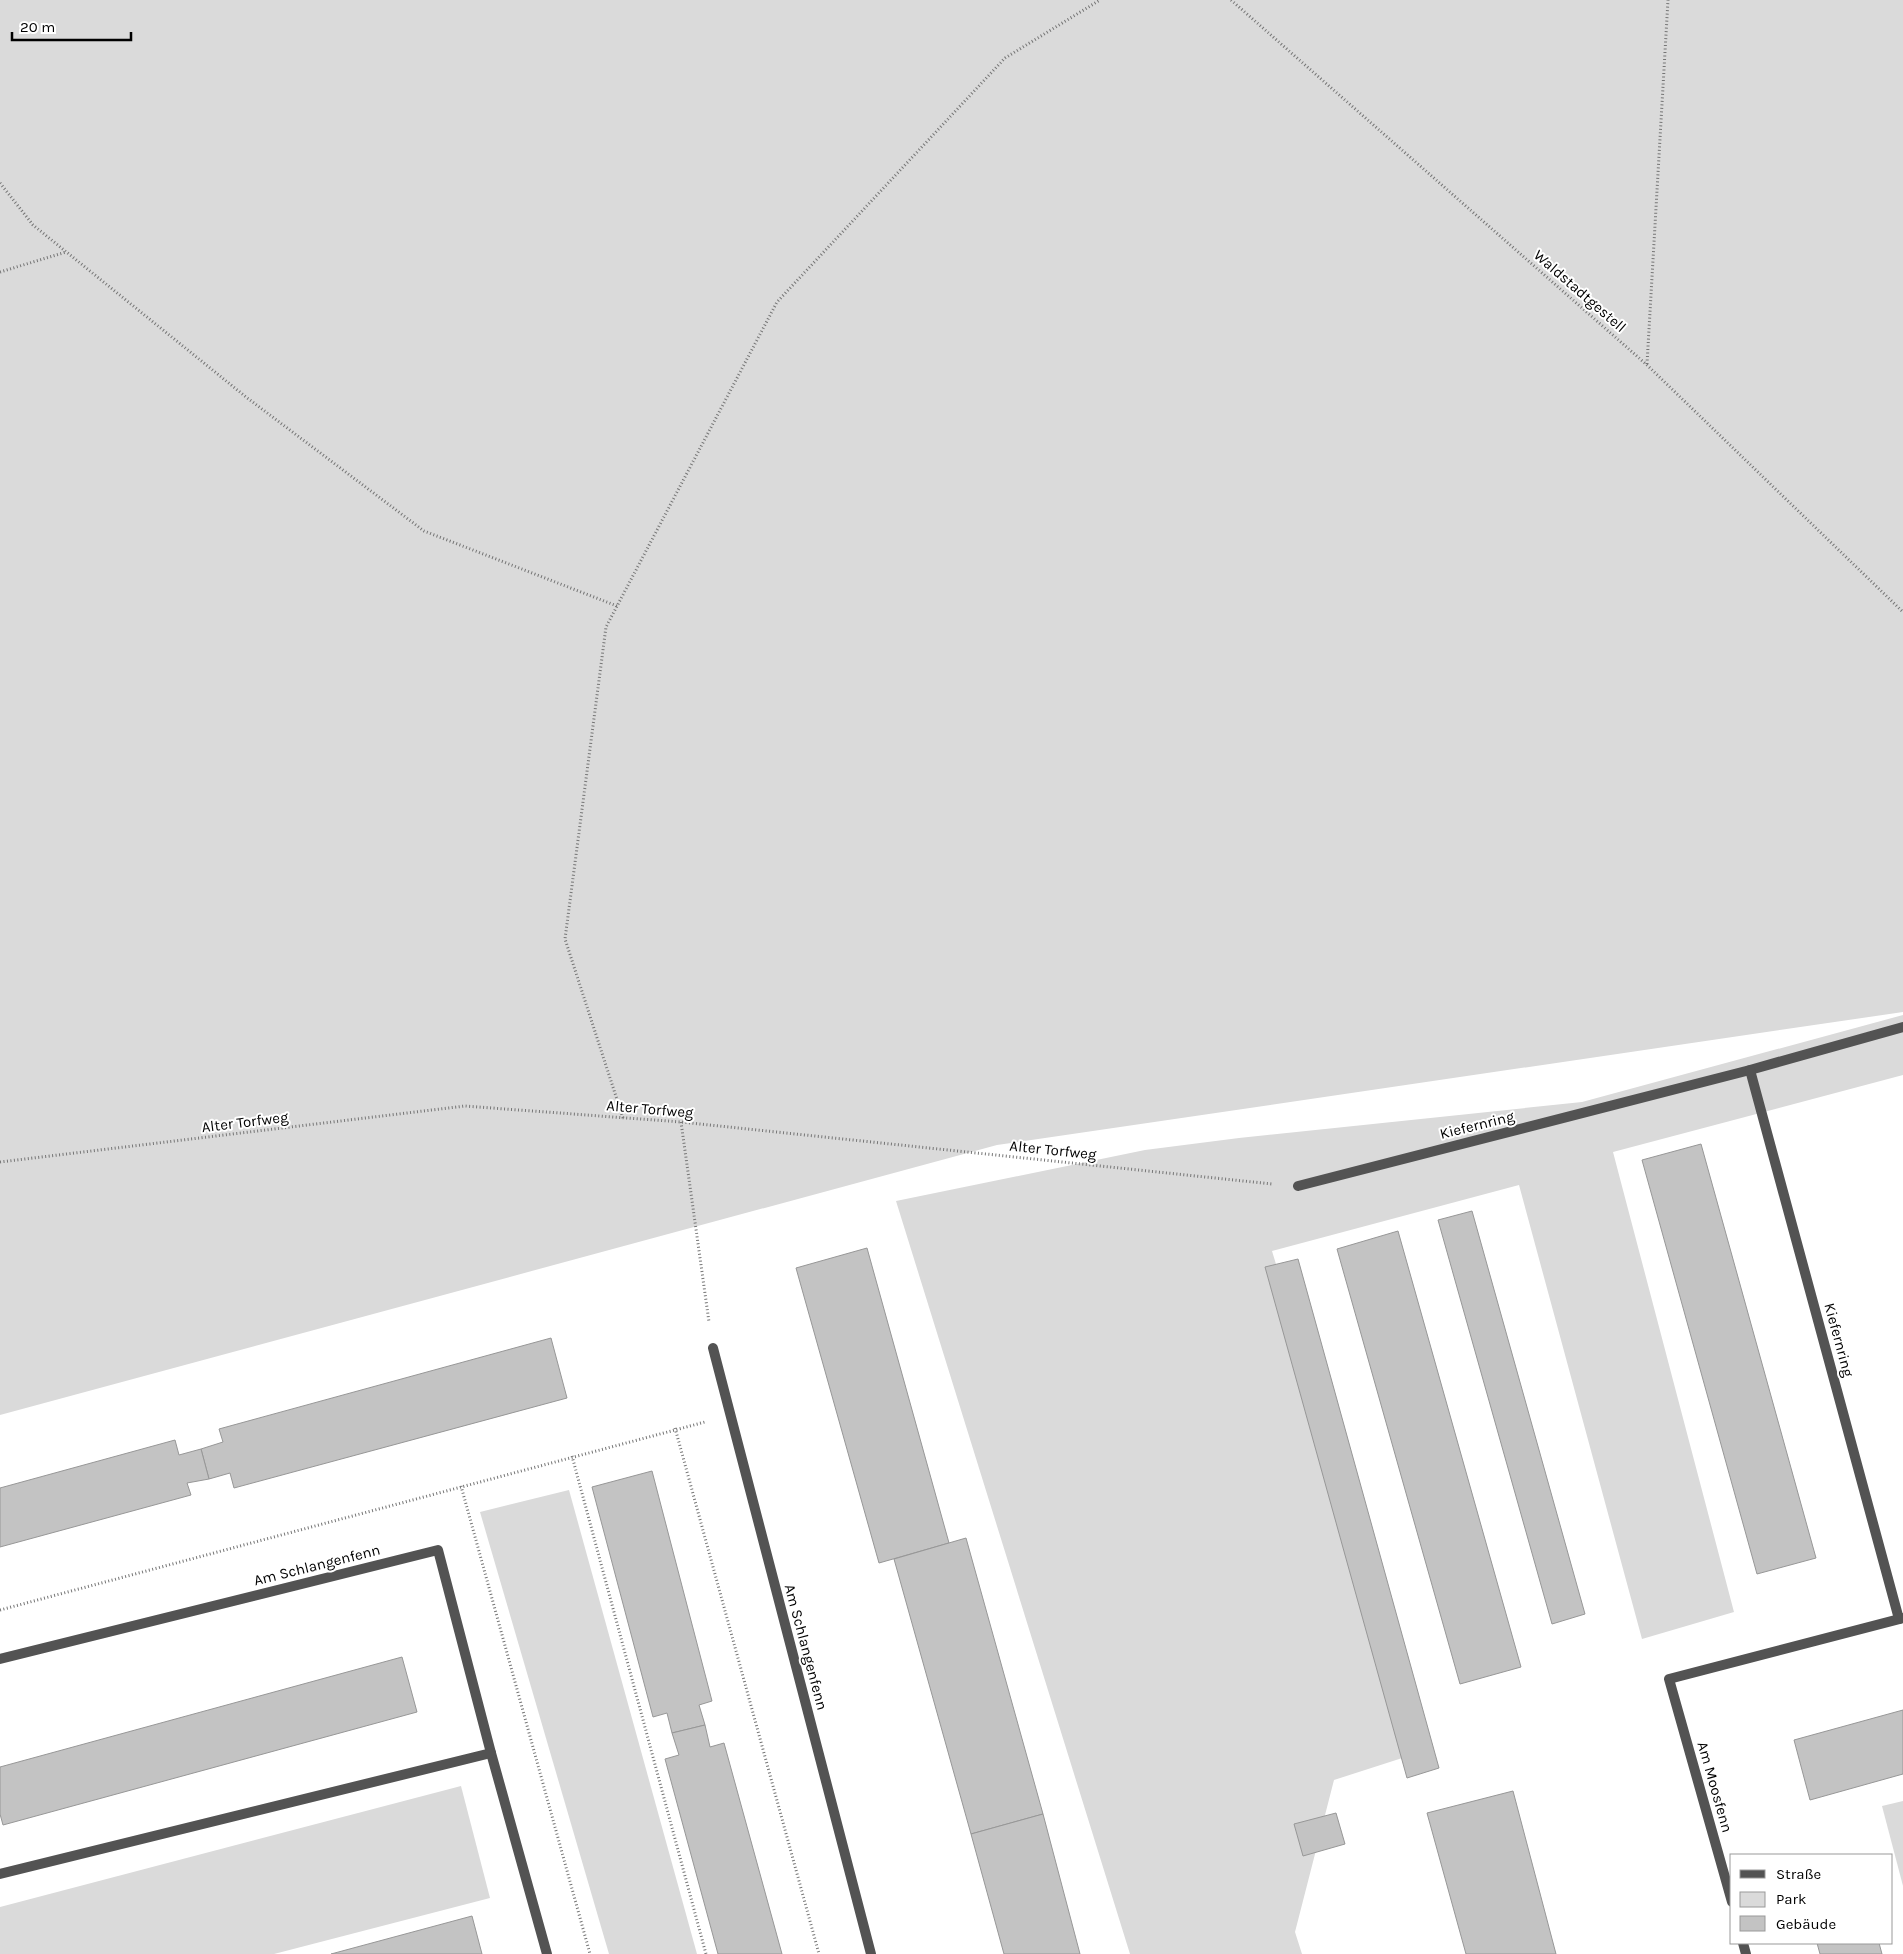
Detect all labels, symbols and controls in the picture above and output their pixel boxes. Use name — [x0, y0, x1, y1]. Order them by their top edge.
scale bar — [12, 10, 131, 42]
text: 20 m — [20, 18, 55, 36]
street label: Waldstadtgestell — [1530, 246, 1630, 336]
street label: Alter Torfweg — [606, 1096, 695, 1122]
street label: Kiefernring — [1438, 1107, 1517, 1143]
street label: Alter Torfweg — [201, 1108, 290, 1136]
street label: Alter Torfweg — [1009, 1136, 1098, 1164]
street label: Kiefernring — [1820, 1301, 1858, 1380]
street label: Am Schlangenfenn — [252, 1541, 382, 1589]
street label: Am Schlangenfenn — [781, 1582, 831, 1712]
street label: Am Moosfenn — [1693, 1739, 1737, 1835]
legend — [1730, 1854, 1893, 1944]
text: Straße — [1776, 1865, 1821, 1883]
text: Park — [1776, 1890, 1806, 1908]
text: Gebäude — [1776, 1915, 1836, 1933]

